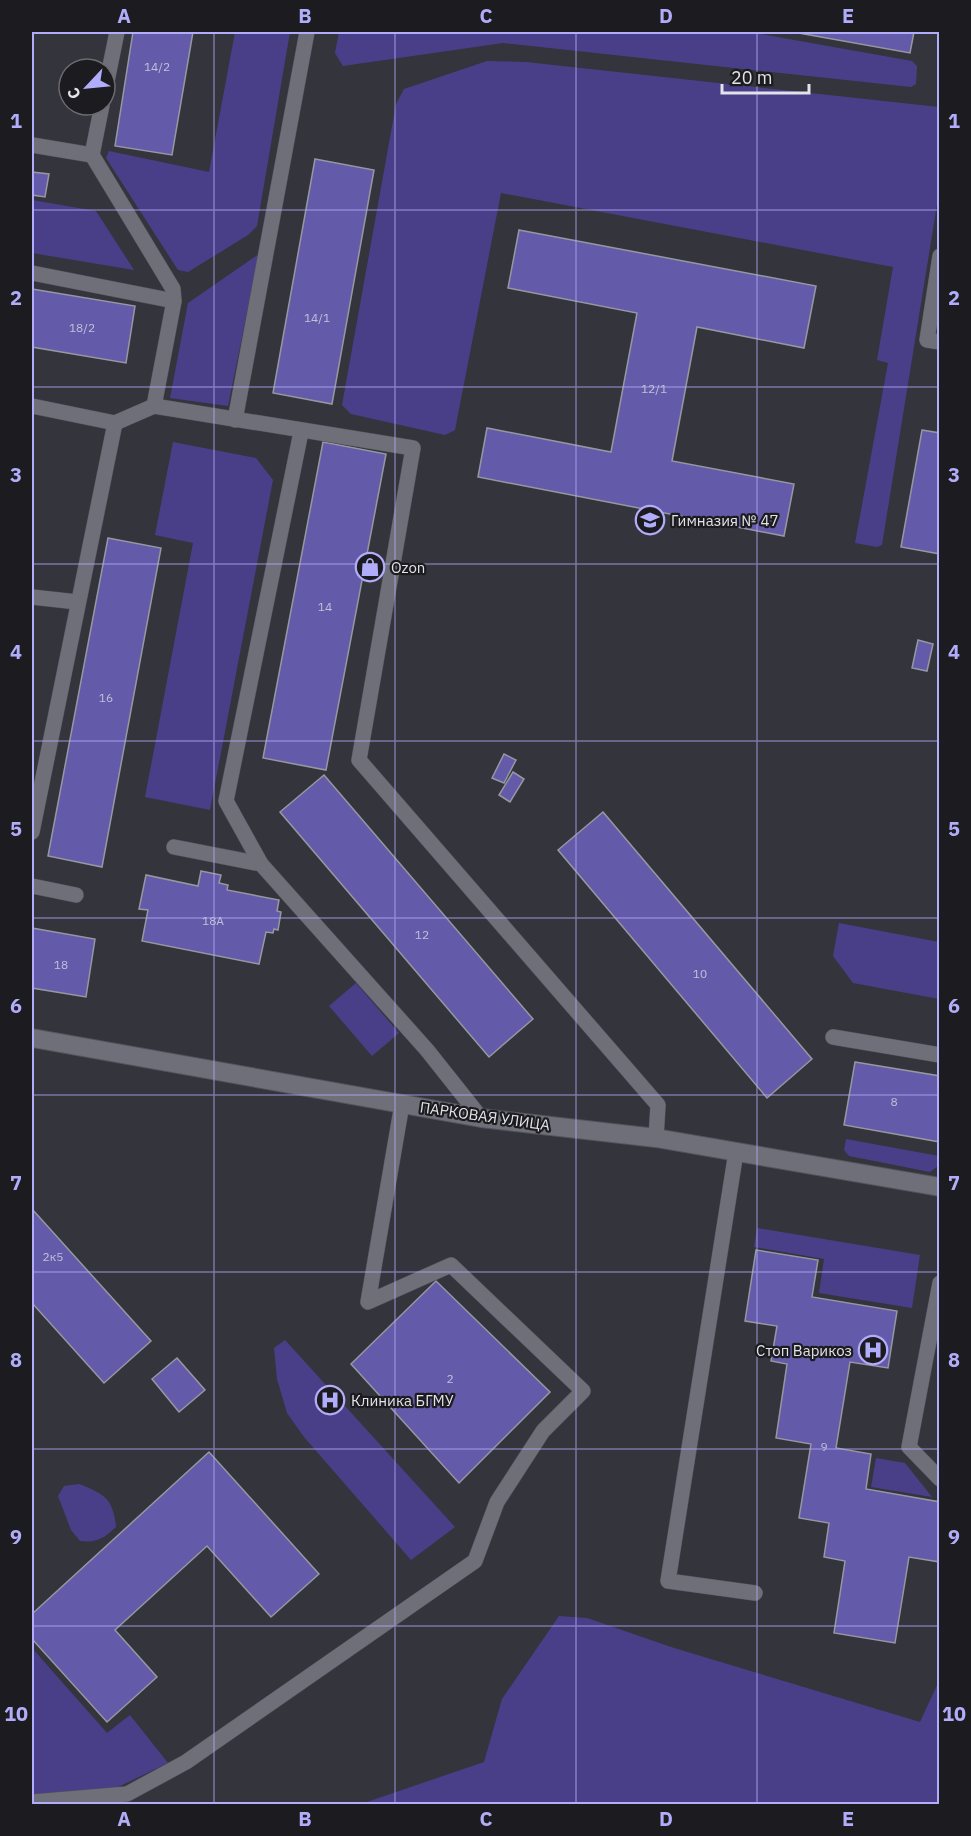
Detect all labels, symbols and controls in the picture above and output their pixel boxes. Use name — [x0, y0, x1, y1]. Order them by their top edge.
text: A — [117, 2, 131, 29]
text: B — [298, 2, 312, 29]
text: C — [479, 2, 493, 29]
text: D — [659, 2, 673, 29]
text: E — [842, 2, 854, 29]
north arrow — [57, 57, 117, 117]
scale bar — [722, 57, 809, 95]
house number: 14/2 — [144, 59, 170, 74]
text: 20 m — [731, 66, 773, 89]
text: С — [62, 85, 85, 103]
text: 1 — [10, 107, 22, 134]
text: 1 — [948, 107, 960, 134]
text: 2 — [10, 284, 22, 311]
text: 2 — [948, 284, 960, 311]
house number: 14/1 — [304, 310, 330, 325]
house number: 18/2 — [69, 320, 95, 335]
house number: 12/1 — [641, 381, 667, 396]
text: 3 — [10, 461, 22, 488]
text: 3 — [948, 461, 960, 488]
school or university icon: Гимназия № 47 — [634, 504, 666, 536]
place label: Гимназия № 47 — [671, 511, 779, 530]
shop icon: Ozon — [354, 551, 386, 583]
place label: Ozon — [391, 558, 425, 577]
house number: 14 — [318, 599, 332, 614]
text: 4 — [10, 638, 22, 665]
text: 4 — [948, 638, 960, 665]
house number: 16 — [99, 690, 113, 705]
text: 5 — [10, 815, 22, 842]
text: 5 — [948, 815, 960, 842]
house number: 18А — [202, 913, 224, 928]
house number: 12 — [415, 927, 429, 942]
house number: 18 — [54, 957, 68, 972]
house number: 10 — [693, 966, 707, 981]
text: 6 — [10, 992, 22, 1019]
text: 6 — [948, 992, 960, 1019]
house number: 8 — [890, 1094, 898, 1109]
street label: ПАРКОВАЯ УЛИЦА — [419, 1097, 552, 1135]
text: 7 — [10, 1169, 22, 1196]
text: 7 — [948, 1169, 960, 1196]
house number: 2к5 — [42, 1249, 64, 1264]
hospital icon: Стоп Варикоз — [857, 1334, 889, 1366]
place label: Стоп Варикоз — [756, 1341, 852, 1360]
text: 8 — [10, 1346, 22, 1373]
text: 8 — [948, 1346, 960, 1373]
house number: 2 — [446, 1371, 454, 1386]
hospital icon: Клиника БГМУ — [314, 1384, 346, 1416]
place label: Клиника БГМУ — [351, 1391, 454, 1410]
house number: 9 — [820, 1439, 828, 1454]
text: 9 — [10, 1523, 22, 1550]
text: 9 — [948, 1523, 960, 1550]
text: 10 — [4, 1700, 28, 1727]
text: 10 — [942, 1700, 966, 1727]
text: A — [117, 1805, 131, 1832]
text: B — [298, 1805, 312, 1832]
text: C — [479, 1805, 493, 1832]
text: D — [659, 1805, 673, 1832]
text: E — [842, 1805, 854, 1832]

